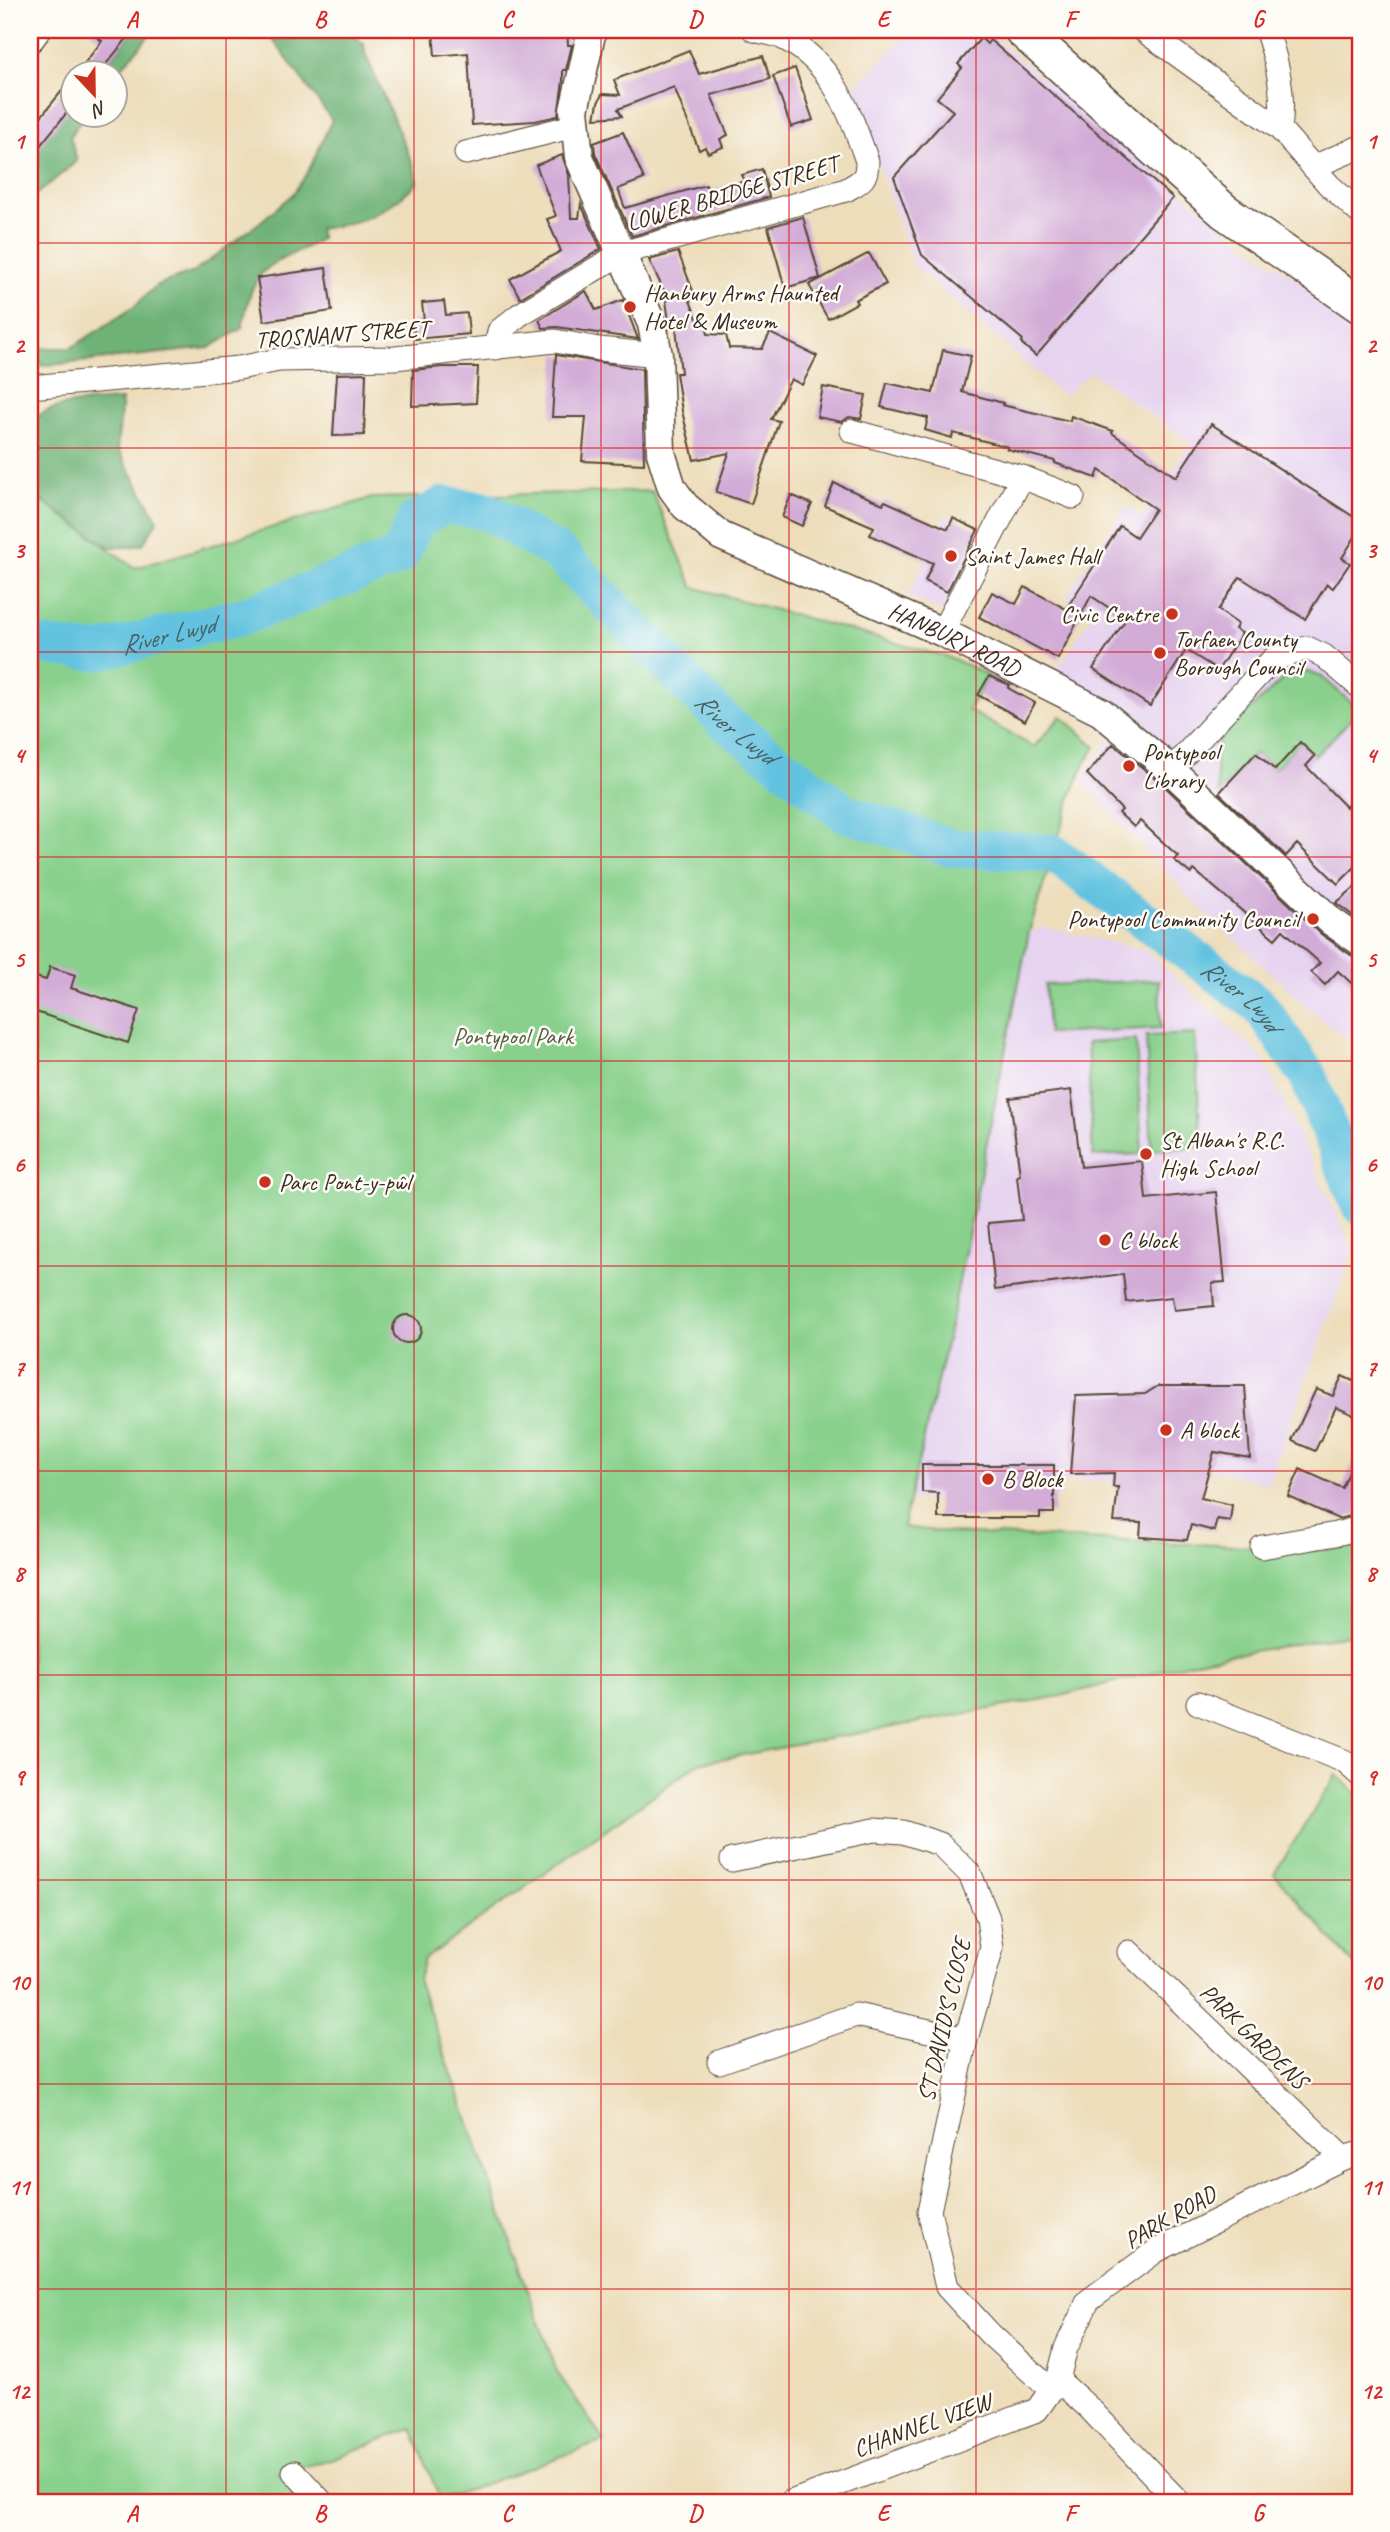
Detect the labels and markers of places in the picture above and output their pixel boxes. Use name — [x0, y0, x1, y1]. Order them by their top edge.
place label: Hanbury Arms Haunted Hotel & Museum — [644, 278, 841, 336]
marker: Hanbury Arms Haunted Hotel & Museum — [622, 299, 638, 315]
place label: Saint James Hall — [965, 541, 1104, 571]
marker: Saint James Hall — [943, 548, 959, 564]
place label: Civic Centre — [1061, 599, 1160, 629]
marker: Civic Centre — [1164, 606, 1180, 622]
place label: Torfaen County Borough Council — [1174, 624, 1307, 682]
marker: Torfaen County Borough Council — [1152, 645, 1168, 661]
place label: Pontypool Library — [1143, 737, 1223, 795]
marker: Pontypool Library — [1121, 758, 1137, 774]
place label: Pontypool Community Council — [1068, 904, 1303, 934]
marker: Pontypool Community Council — [1305, 911, 1321, 927]
place label: St Alban's R.C. High School — [1160, 1125, 1284, 1183]
marker: St Alban's R.C. High School — [1138, 1146, 1154, 1162]
place label: Parc Pont-y-pŵl — [279, 1167, 414, 1197]
marker: Parc Pont-y-pŵl — [257, 1174, 273, 1190]
place label: C block — [1119, 1225, 1179, 1255]
marker: C block — [1097, 1232, 1113, 1248]
place label: A block — [1180, 1415, 1241, 1445]
marker: A block — [1158, 1422, 1174, 1438]
place label: B Block — [1002, 1464, 1065, 1494]
marker: B Block — [980, 1471, 996, 1487]

